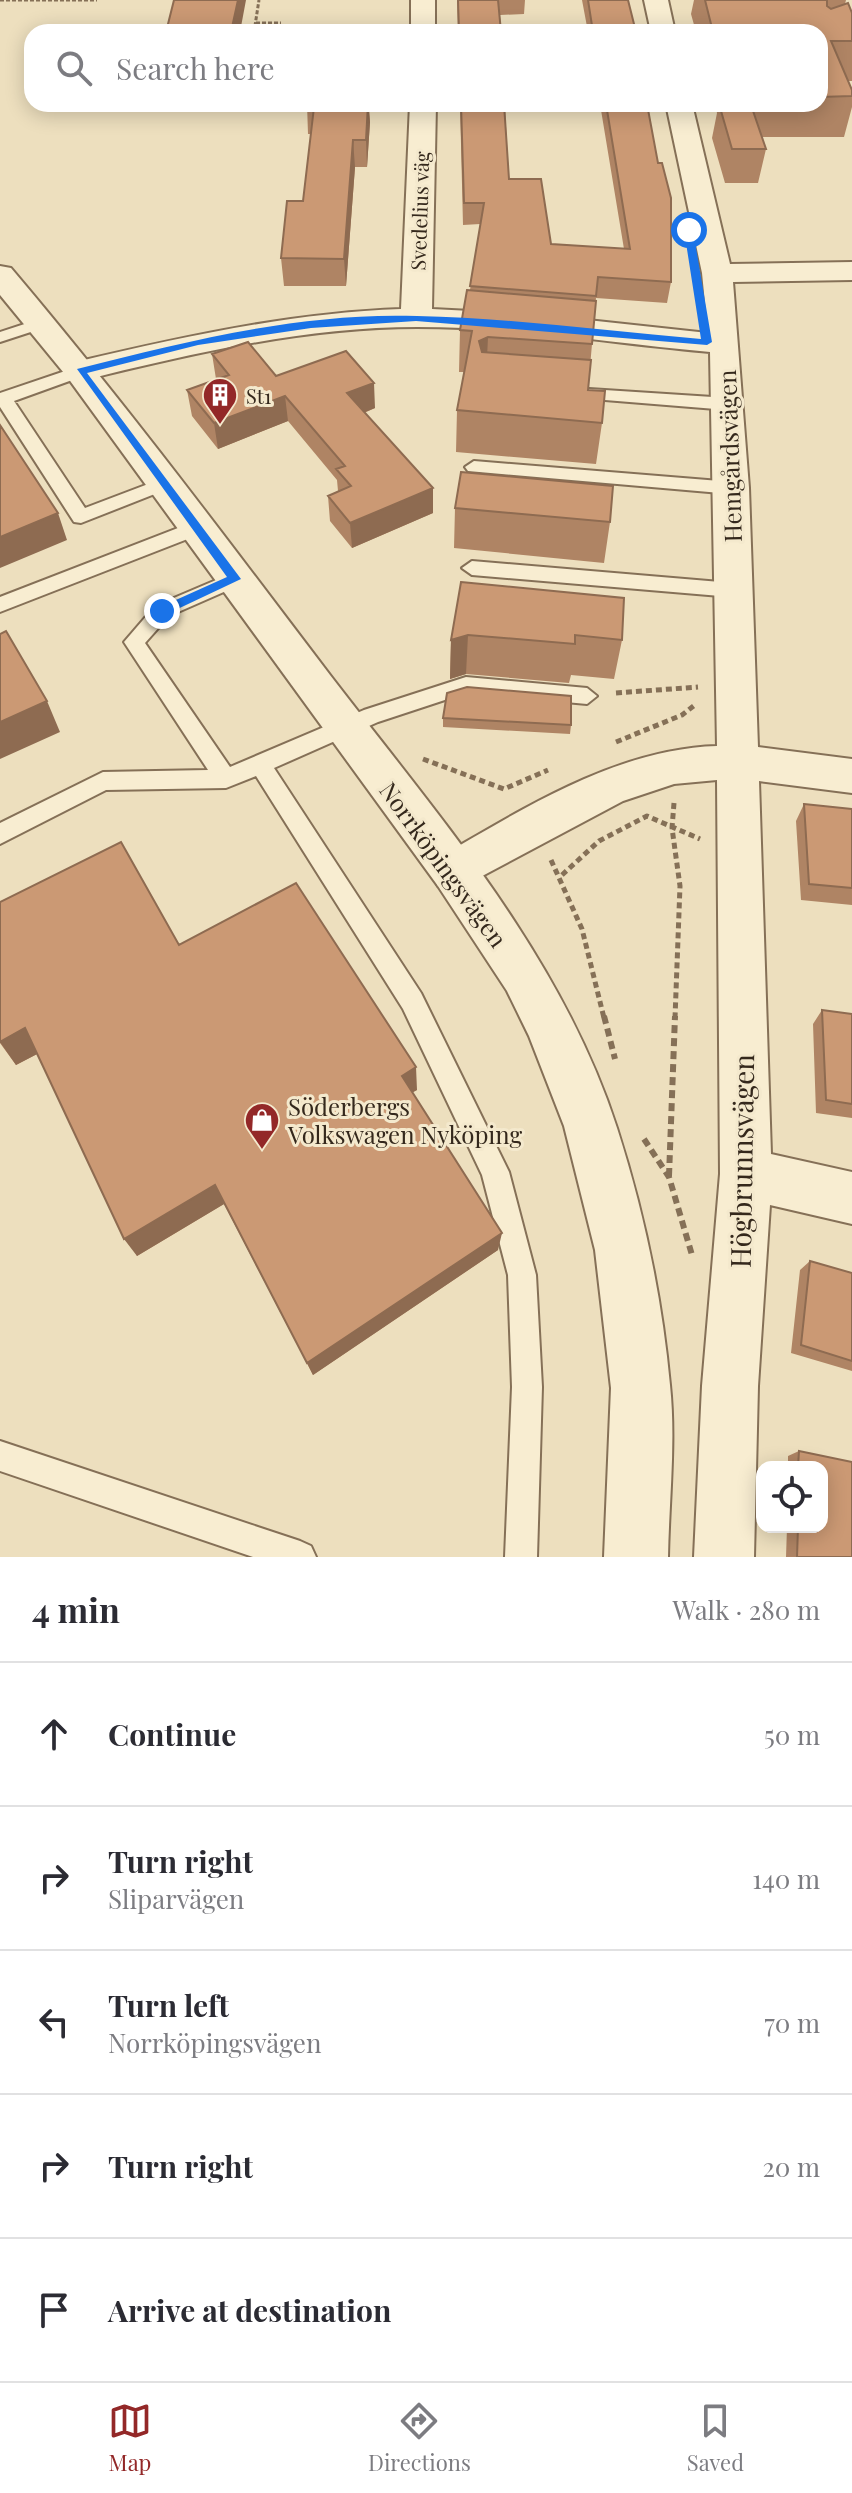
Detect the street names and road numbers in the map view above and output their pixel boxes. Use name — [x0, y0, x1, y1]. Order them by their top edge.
street label: Svedelius väg — [403, 151, 435, 271]
street label: Hemgårdsvägen — [710, 369, 748, 543]
street label: Norrköpingsvägen — [373, 775, 515, 953]
street label: Högbrunnsvägen — [721, 1053, 761, 1268]

